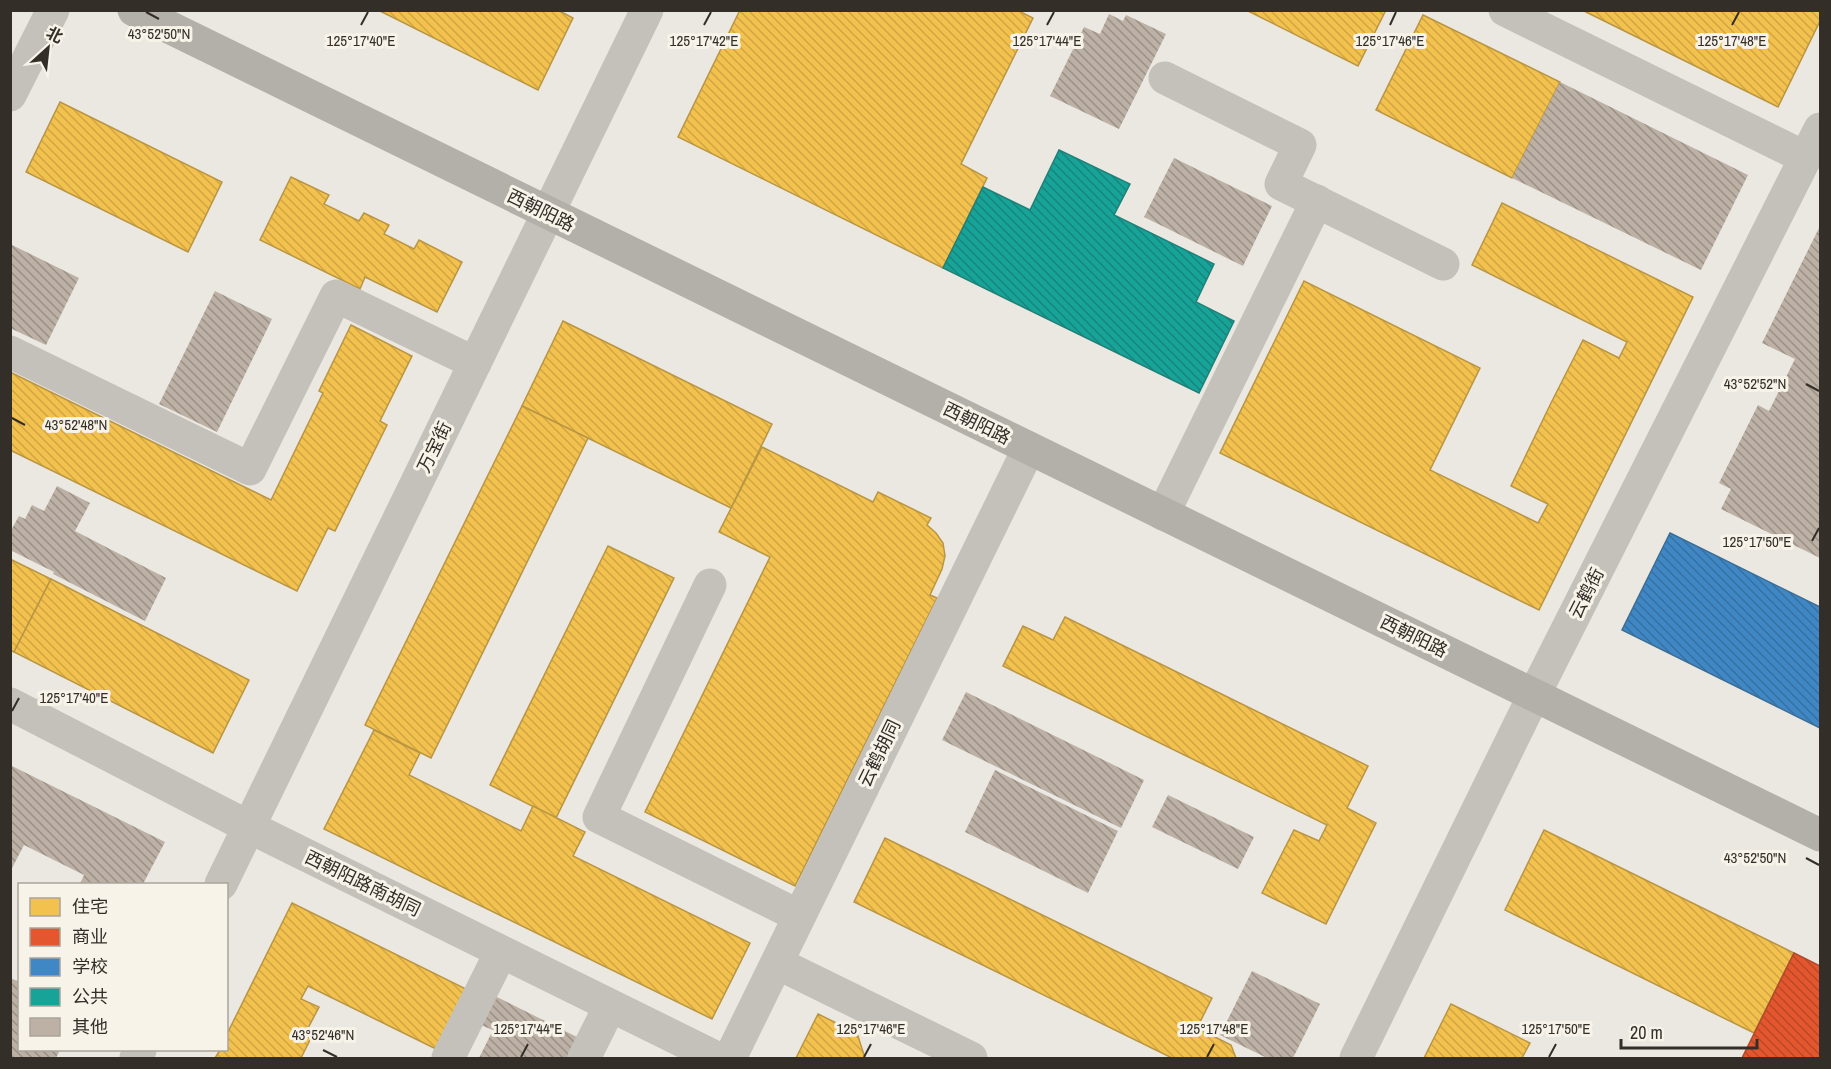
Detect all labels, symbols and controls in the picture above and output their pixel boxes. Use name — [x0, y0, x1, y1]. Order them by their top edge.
north arrow — [18, 18, 78, 78]
text: 北 — [43, 21, 67, 48]
text: 43°52'50"N — [128, 23, 190, 44]
text: 125°17'40"E — [327, 30, 395, 51]
text: 125°17'42"E — [670, 30, 738, 51]
text: 125°17'44"E — [1013, 30, 1081, 51]
text: 125°17'46"E — [1356, 30, 1424, 51]
text: 125°17'48"E — [1698, 30, 1766, 51]
street label: 西朝阳路 — [503, 183, 579, 237]
text: 43°52'52"N — [1724, 373, 1786, 394]
street label: 西朝阳路 — [939, 396, 1015, 450]
text: 43°52'48"N — [45, 414, 107, 435]
street label: 万宝街 — [411, 417, 457, 477]
text: 125°17'50"E — [1723, 531, 1791, 552]
street label: 云鹤街 — [1563, 563, 1609, 623]
street label: 西朝阳路 — [1376, 609, 1452, 663]
text: 125°17'40"E — [40, 687, 108, 708]
street label: 云鹤胡同 — [852, 715, 906, 791]
street label: 西朝阳路南胡同 — [301, 844, 425, 922]
text: 43°52'50"N — [1724, 847, 1786, 868]
legend — [18, 883, 228, 1051]
text: 住宅 — [72, 894, 108, 919]
text: 商业 — [72, 924, 108, 949]
text: 学校 — [72, 954, 108, 979]
text: 公共 — [72, 984, 108, 1009]
scale bar — [1621, 1012, 1758, 1050]
text: 其他 — [72, 1014, 108, 1039]
text: 125°17'44"E — [494, 1018, 562, 1039]
text: 125°17'46"E — [837, 1018, 905, 1039]
text: 125°17'48"E — [1180, 1018, 1248, 1039]
text: 125°17'50"E — [1522, 1018, 1590, 1039]
text: 20 m — [1630, 1020, 1663, 1045]
text: 43°52'46"N — [292, 1024, 354, 1045]

